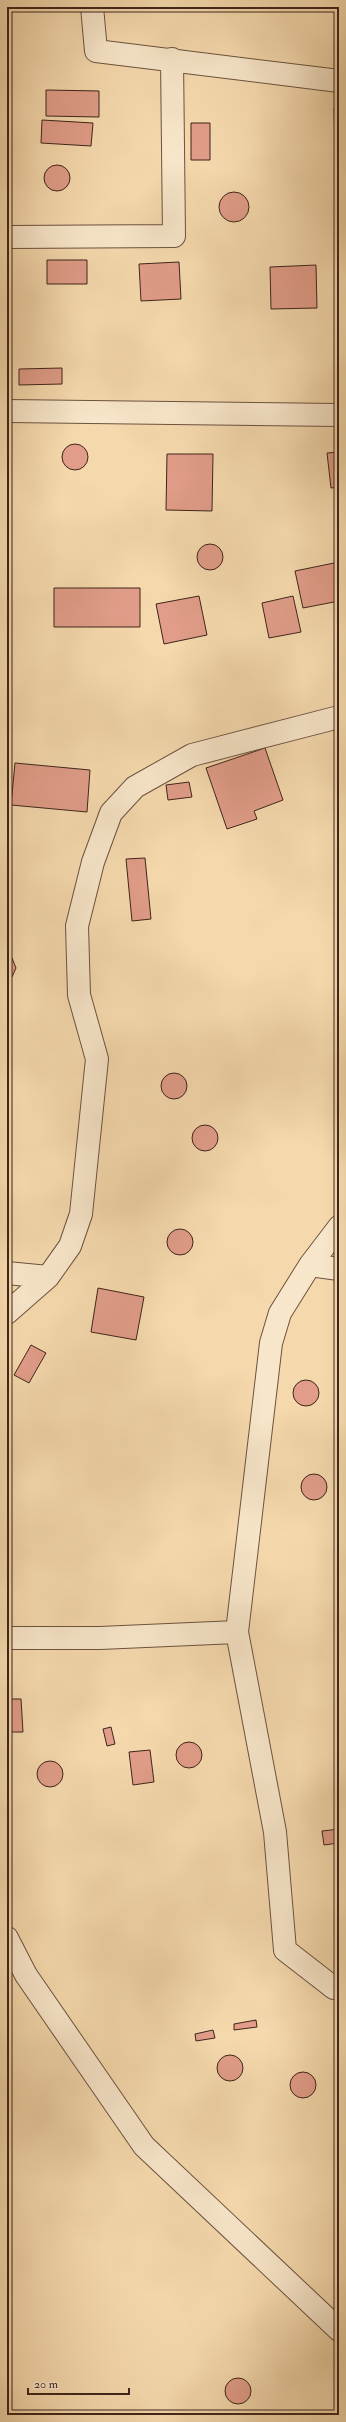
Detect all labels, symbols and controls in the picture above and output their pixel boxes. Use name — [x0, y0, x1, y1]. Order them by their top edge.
scale bar — [28, 2370, 129, 2396]
text: 20 m — [34, 2377, 59, 2392]

